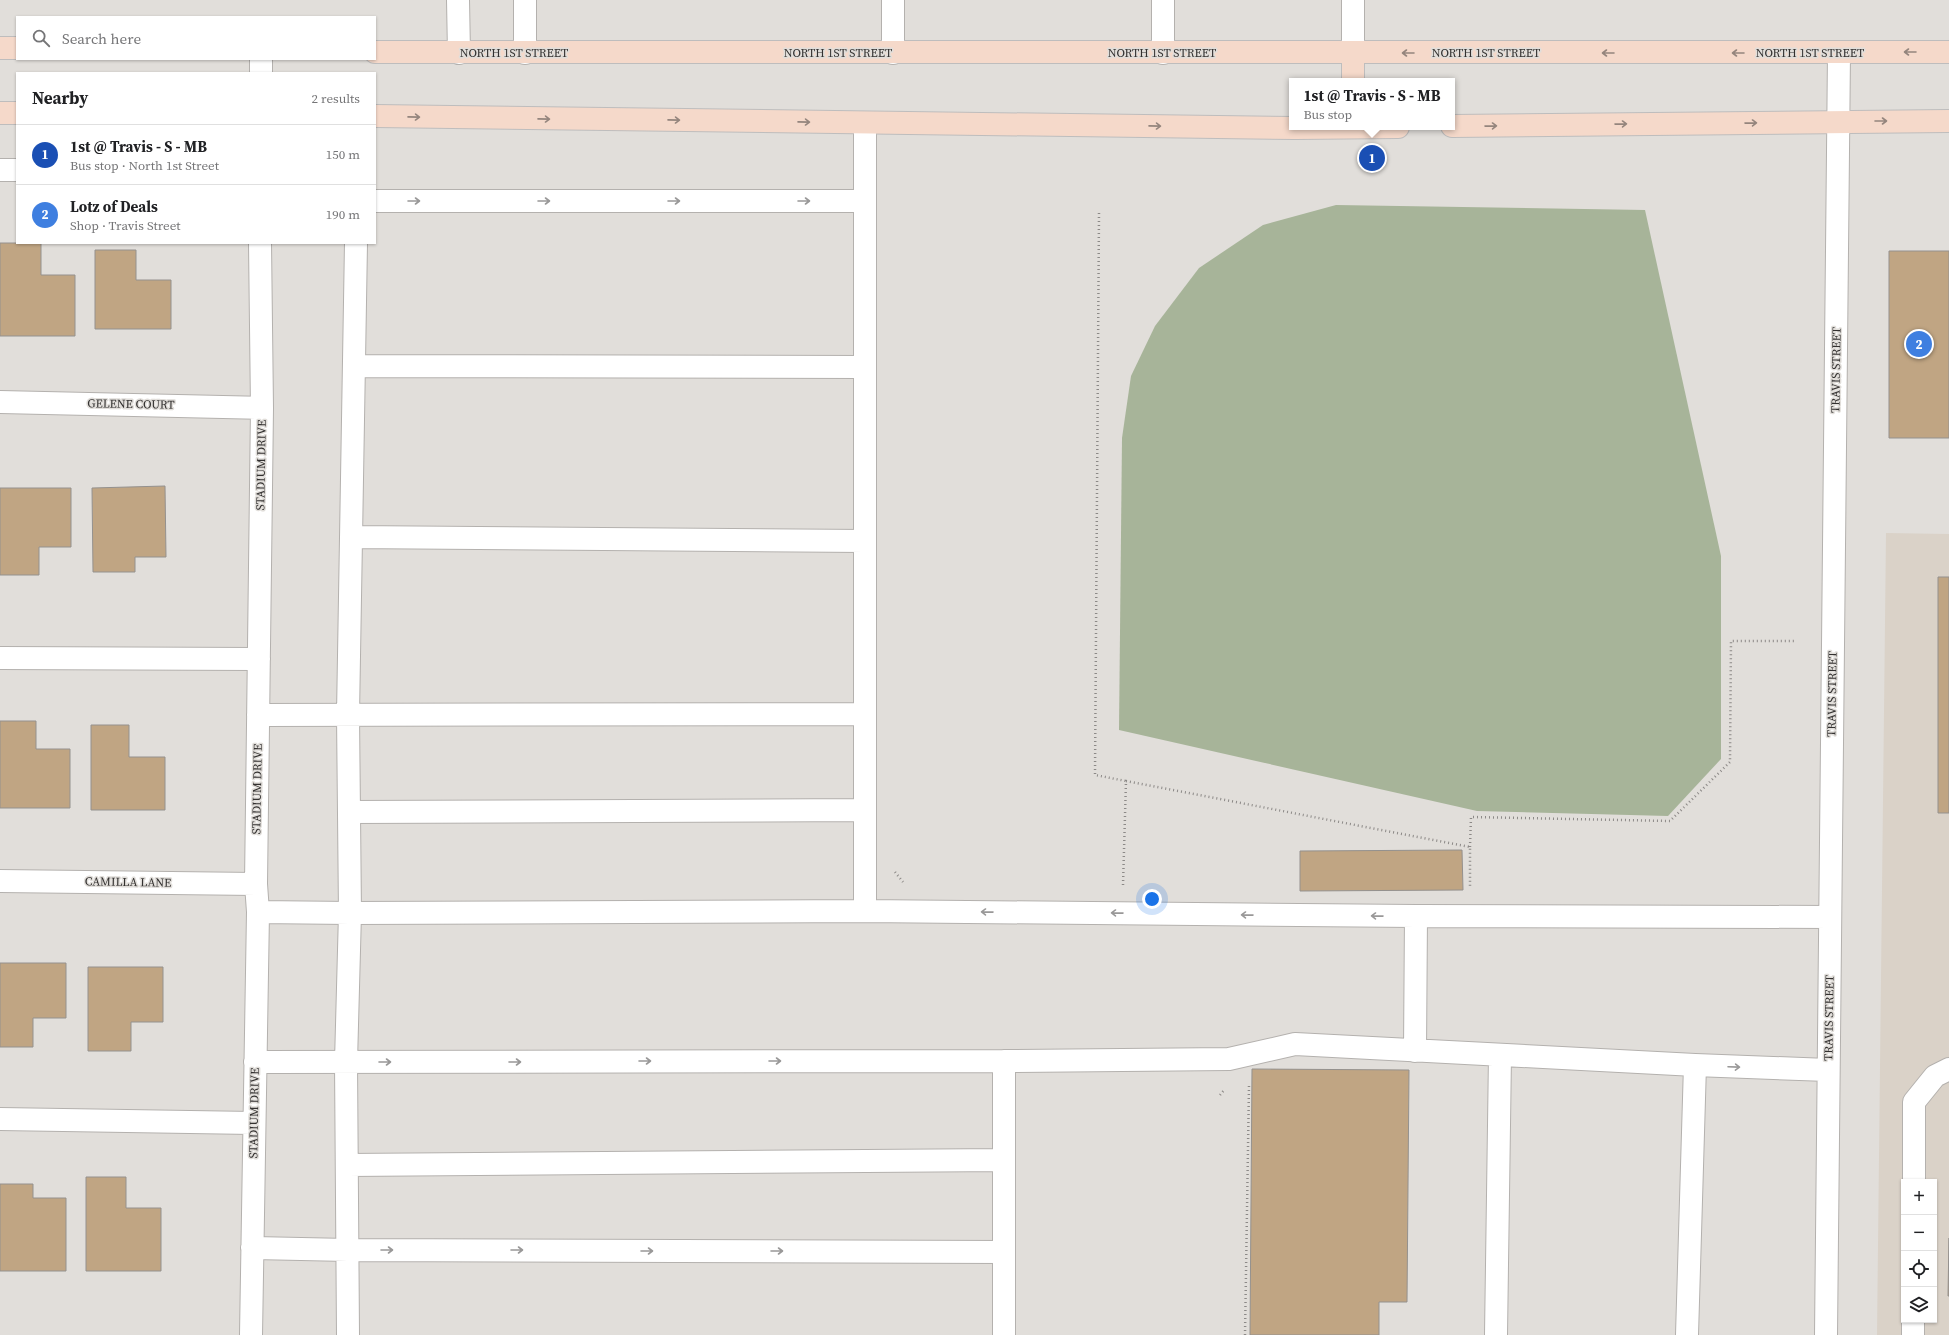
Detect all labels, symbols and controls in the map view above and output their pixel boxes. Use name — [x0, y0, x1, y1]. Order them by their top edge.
search box — [16, 16, 376, 60]
icon: search — [30, 27, 52, 49]
text: Search here — [62, 28, 141, 49]
street label: NORTH 1ST STREET — [460, 45, 569, 61]
street label: NORTH 1ST STREET — [784, 45, 893, 61]
street label: NORTH 1ST STREET — [1108, 45, 1217, 61]
street label: NORTH 1ST STREET — [1432, 45, 1541, 61]
street label: NORTH 1ST STREET — [1756, 45, 1865, 61]
one-way arrow — [1402, 49, 1415, 57]
one-way arrow — [1602, 49, 1615, 57]
one-way arrow — [1732, 49, 1745, 57]
one-way arrow — [1904, 49, 1917, 56]
popup — [1289, 78, 1455, 130]
text: 1st @ Travis - S - MB — [1303, 85, 1441, 106]
text: Nearby — [32, 86, 88, 110]
text: 2 results — [312, 90, 360, 107]
text: Bus stop — [1303, 106, 1352, 123]
one-way arrow — [407, 113, 420, 121]
one-way arrow — [537, 115, 550, 122]
one-way arrow — [667, 116, 680, 124]
one-way arrow — [1874, 117, 1887, 125]
one-way arrow — [797, 118, 810, 126]
one-way arrow — [1744, 119, 1757, 126]
one-way arrow — [1614, 120, 1627, 128]
one-way arrow — [1148, 122, 1161, 130]
one-way arrow — [1484, 122, 1497, 130]
text: 1st @ Travis - S - MB — [70, 136, 207, 157]
pin: 1 — [1359, 143, 1385, 173]
text: 1 — [41, 146, 49, 163]
text: 150 m — [326, 146, 360, 163]
text: Bus stop · North 1st Street — [70, 157, 219, 174]
text: Lotz of Deals — [70, 196, 158, 217]
one-way arrow — [407, 197, 420, 205]
one-way arrow — [537, 197, 550, 205]
one-way arrow — [667, 197, 680, 205]
one-way arrow — [797, 197, 810, 205]
text: 2 — [41, 206, 49, 223]
text: 190 m — [326, 206, 360, 223]
text: Shop · Travis Street — [70, 217, 181, 234]
street label: TRAVIS STREET — [1827, 326, 1845, 413]
pin: 2 — [1906, 329, 1932, 359]
street label: GELENE COURT — [87, 395, 175, 413]
street label: STADIUM DRIVE — [252, 419, 270, 511]
street label: TRAVIS STREET — [1823, 650, 1841, 737]
street label: STADIUM DRIVE — [248, 743, 266, 835]
street label: CAMILLA LANE — [85, 873, 171, 891]
your location — [1142, 889, 1162, 909]
one-way arrow — [981, 908, 994, 916]
one-way arrow — [1111, 910, 1124, 917]
one-way arrow — [1241, 911, 1254, 919]
one-way arrow — [1371, 912, 1384, 920]
street label: TRAVIS STREET — [1820, 974, 1838, 1061]
one-way arrow — [638, 1057, 651, 1065]
one-way arrow — [768, 1057, 781, 1065]
one-way arrow — [378, 1058, 391, 1066]
one-way arrow — [508, 1058, 521, 1066]
one-way arrow — [1727, 1063, 1740, 1071]
street label: STADIUM DRIVE — [245, 1067, 263, 1159]
map controls — [1901, 1179, 1937, 1323]
button: + — [1901, 1179, 1937, 1215]
button: − — [1901, 1215, 1937, 1251]
one-way arrow — [380, 1246, 393, 1254]
one-way arrow — [510, 1246, 523, 1254]
one-way arrow — [640, 1247, 653, 1255]
one-way arrow — [770, 1247, 783, 1255]
button: locate — [1901, 1251, 1937, 1287]
button: layers — [1901, 1287, 1937, 1323]

